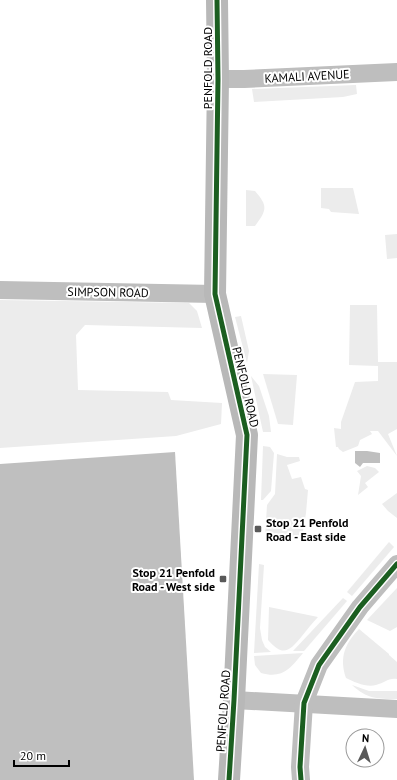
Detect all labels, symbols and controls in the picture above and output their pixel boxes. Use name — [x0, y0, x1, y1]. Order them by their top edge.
street label: PENFOLD ROAD — [200, 27, 215, 109]
street label: KAMALI AVENUE — [264, 66, 350, 86]
street label: SIMPSON ROAD — [67, 284, 149, 300]
street label: PENFOLD ROAD — [229, 345, 263, 429]
place label: Stop 21 Penfold Road - East side — [266, 515, 348, 544]
marker: Stop 21 Penfold Road - East side — [253, 524, 263, 534]
place label: Stop 21 Penfold Road - West side — [132, 565, 215, 594]
marker: Stop 21 Penfold Road - West side — [218, 574, 228, 584]
street label: PENFOLD ROAD — [213, 669, 233, 753]
north arrow — [345, 728, 385, 768]
text: N — [362, 731, 370, 745]
scale bar — [14, 742, 69, 768]
text: 20 m — [20, 748, 46, 763]

